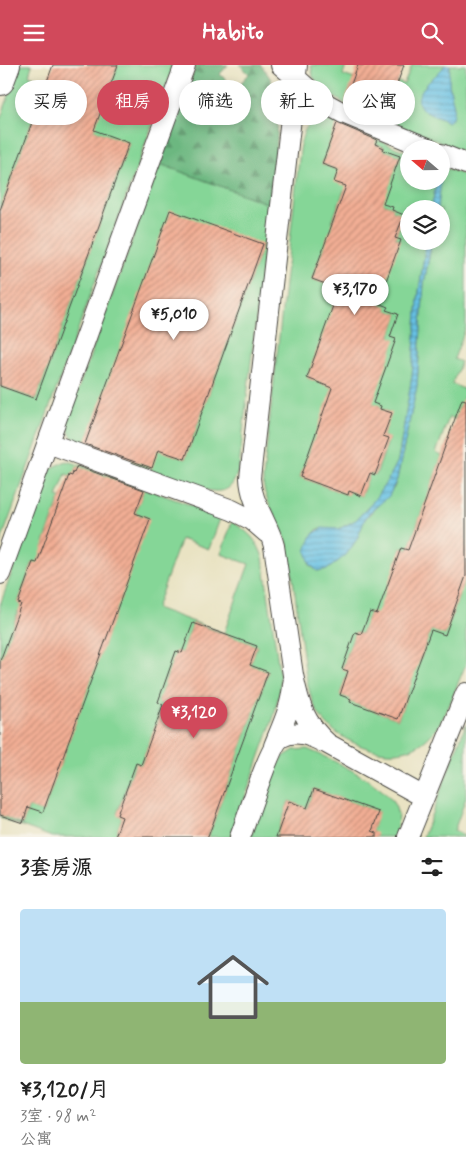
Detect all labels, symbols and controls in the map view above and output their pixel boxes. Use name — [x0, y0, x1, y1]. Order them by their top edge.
icon: menu — [20, 19, 48, 47]
text: Habito — [202, 19, 264, 47]
icon: search — [418, 19, 446, 47]
chip: 买房 — [15, 80, 87, 125]
chip: 租房 — [97, 80, 169, 125]
chip: 筛选 — [179, 80, 251, 125]
chip: 新上 — [261, 80, 333, 125]
chip: 公寓 — [343, 80, 415, 125]
north arrow — [400, 140, 450, 190]
map controls — [400, 140, 450, 250]
button: layers — [400, 200, 450, 250]
pin: ¥3,170 — [314, 273, 396, 316]
text: ¥3,170 — [333, 279, 377, 300]
pin: ¥5,010 — [133, 299, 215, 341]
text: ¥5,010 — [151, 304, 197, 325]
pin: ¥3,120 — [153, 697, 235, 739]
text: ¥3,120 — [171, 702, 217, 723]
icon: filters — [418, 853, 446, 881]
text: 3套房源 — [20, 854, 93, 882]
icon: home — [188, 942, 278, 1032]
text: ¥3,120/月 — [20, 1076, 110, 1104]
text: 3室 · 98 m² — [20, 1106, 96, 1127]
text: 公寓 — [20, 1129, 52, 1150]

